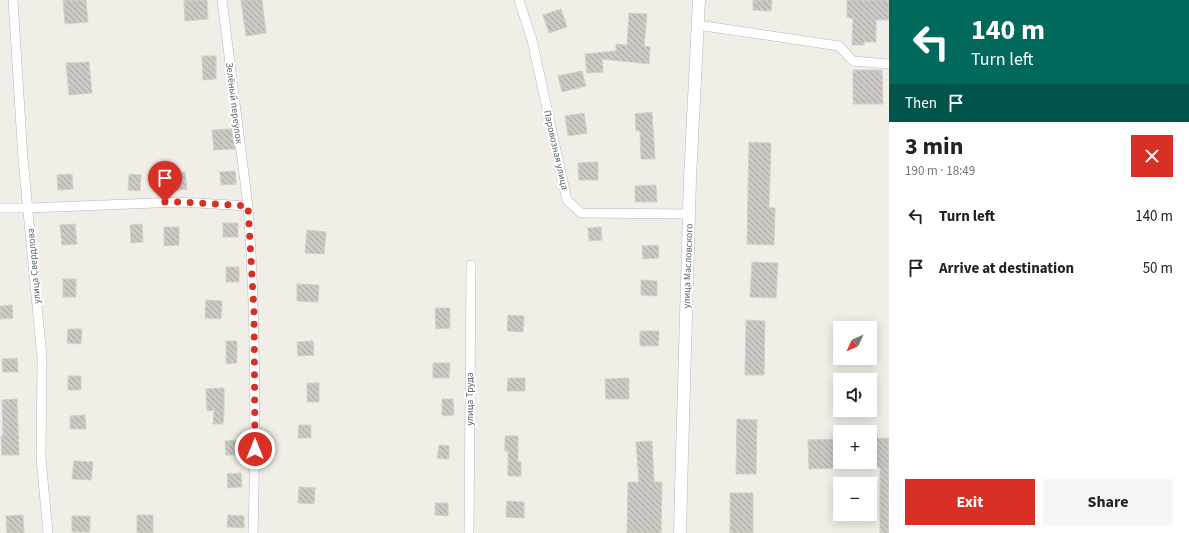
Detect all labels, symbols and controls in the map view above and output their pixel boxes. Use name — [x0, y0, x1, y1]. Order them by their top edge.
text: 140 m — [971, 10, 1045, 50]
icon: left — [905, 16, 957, 68]
text: Turn left — [971, 47, 1033, 72]
street label: Зелёный переулок — [222, 61, 246, 145]
icon: arrive — [945, 92, 967, 114]
text: Then — [905, 93, 937, 114]
street label: Паровозная улица — [540, 109, 572, 191]
text: 3 min — [905, 129, 963, 164]
button: close — [1131, 135, 1173, 177]
pin — [148, 161, 182, 202]
text: 190 m · 18:49 — [905, 162, 975, 180]
icon: arrive — [154, 167, 176, 189]
icon: left — [905, 205, 927, 227]
text: Turn left — [939, 206, 995, 227]
text: 140 m — [1135, 206, 1173, 227]
street label: улица Масловского — [680, 223, 696, 309]
street label: улица Свердлова — [24, 228, 44, 304]
icon: arrive — [905, 257, 927, 279]
text: Arrive at destination — [939, 258, 1074, 279]
text: 50 m — [1143, 258, 1173, 279]
north arrow — [833, 321, 877, 365]
map controls — [833, 321, 877, 521]
street label: улица Труда — [463, 372, 477, 426]
button: sound — [833, 373, 877, 417]
button: + — [833, 425, 877, 469]
position arrow — [234, 428, 276, 470]
button: − — [833, 477, 877, 521]
button: Exit — [905, 479, 1035, 525]
button: Share — [1043, 479, 1173, 525]

